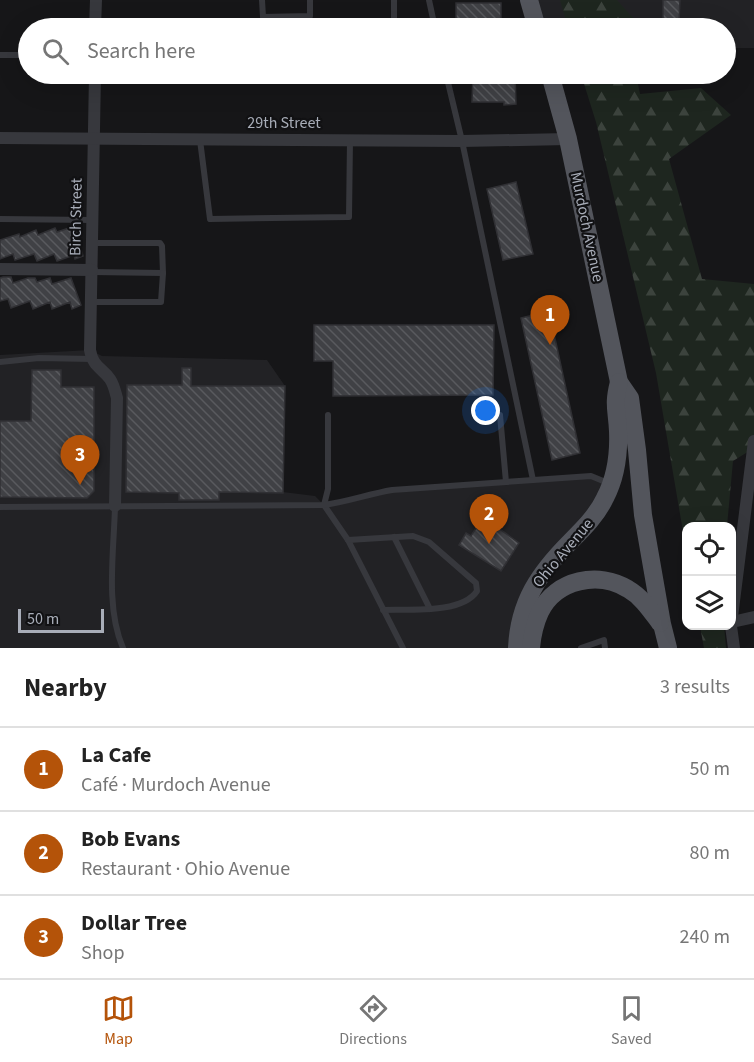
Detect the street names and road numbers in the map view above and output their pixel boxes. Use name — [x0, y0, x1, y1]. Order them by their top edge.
street label: 29th Street — [247, 112, 321, 134]
street label: Murdoch Avenue — [565, 170, 609, 284]
street label: Birch Street — [64, 177, 88, 256]
street label: Ohio Avenue — [527, 514, 599, 592]

